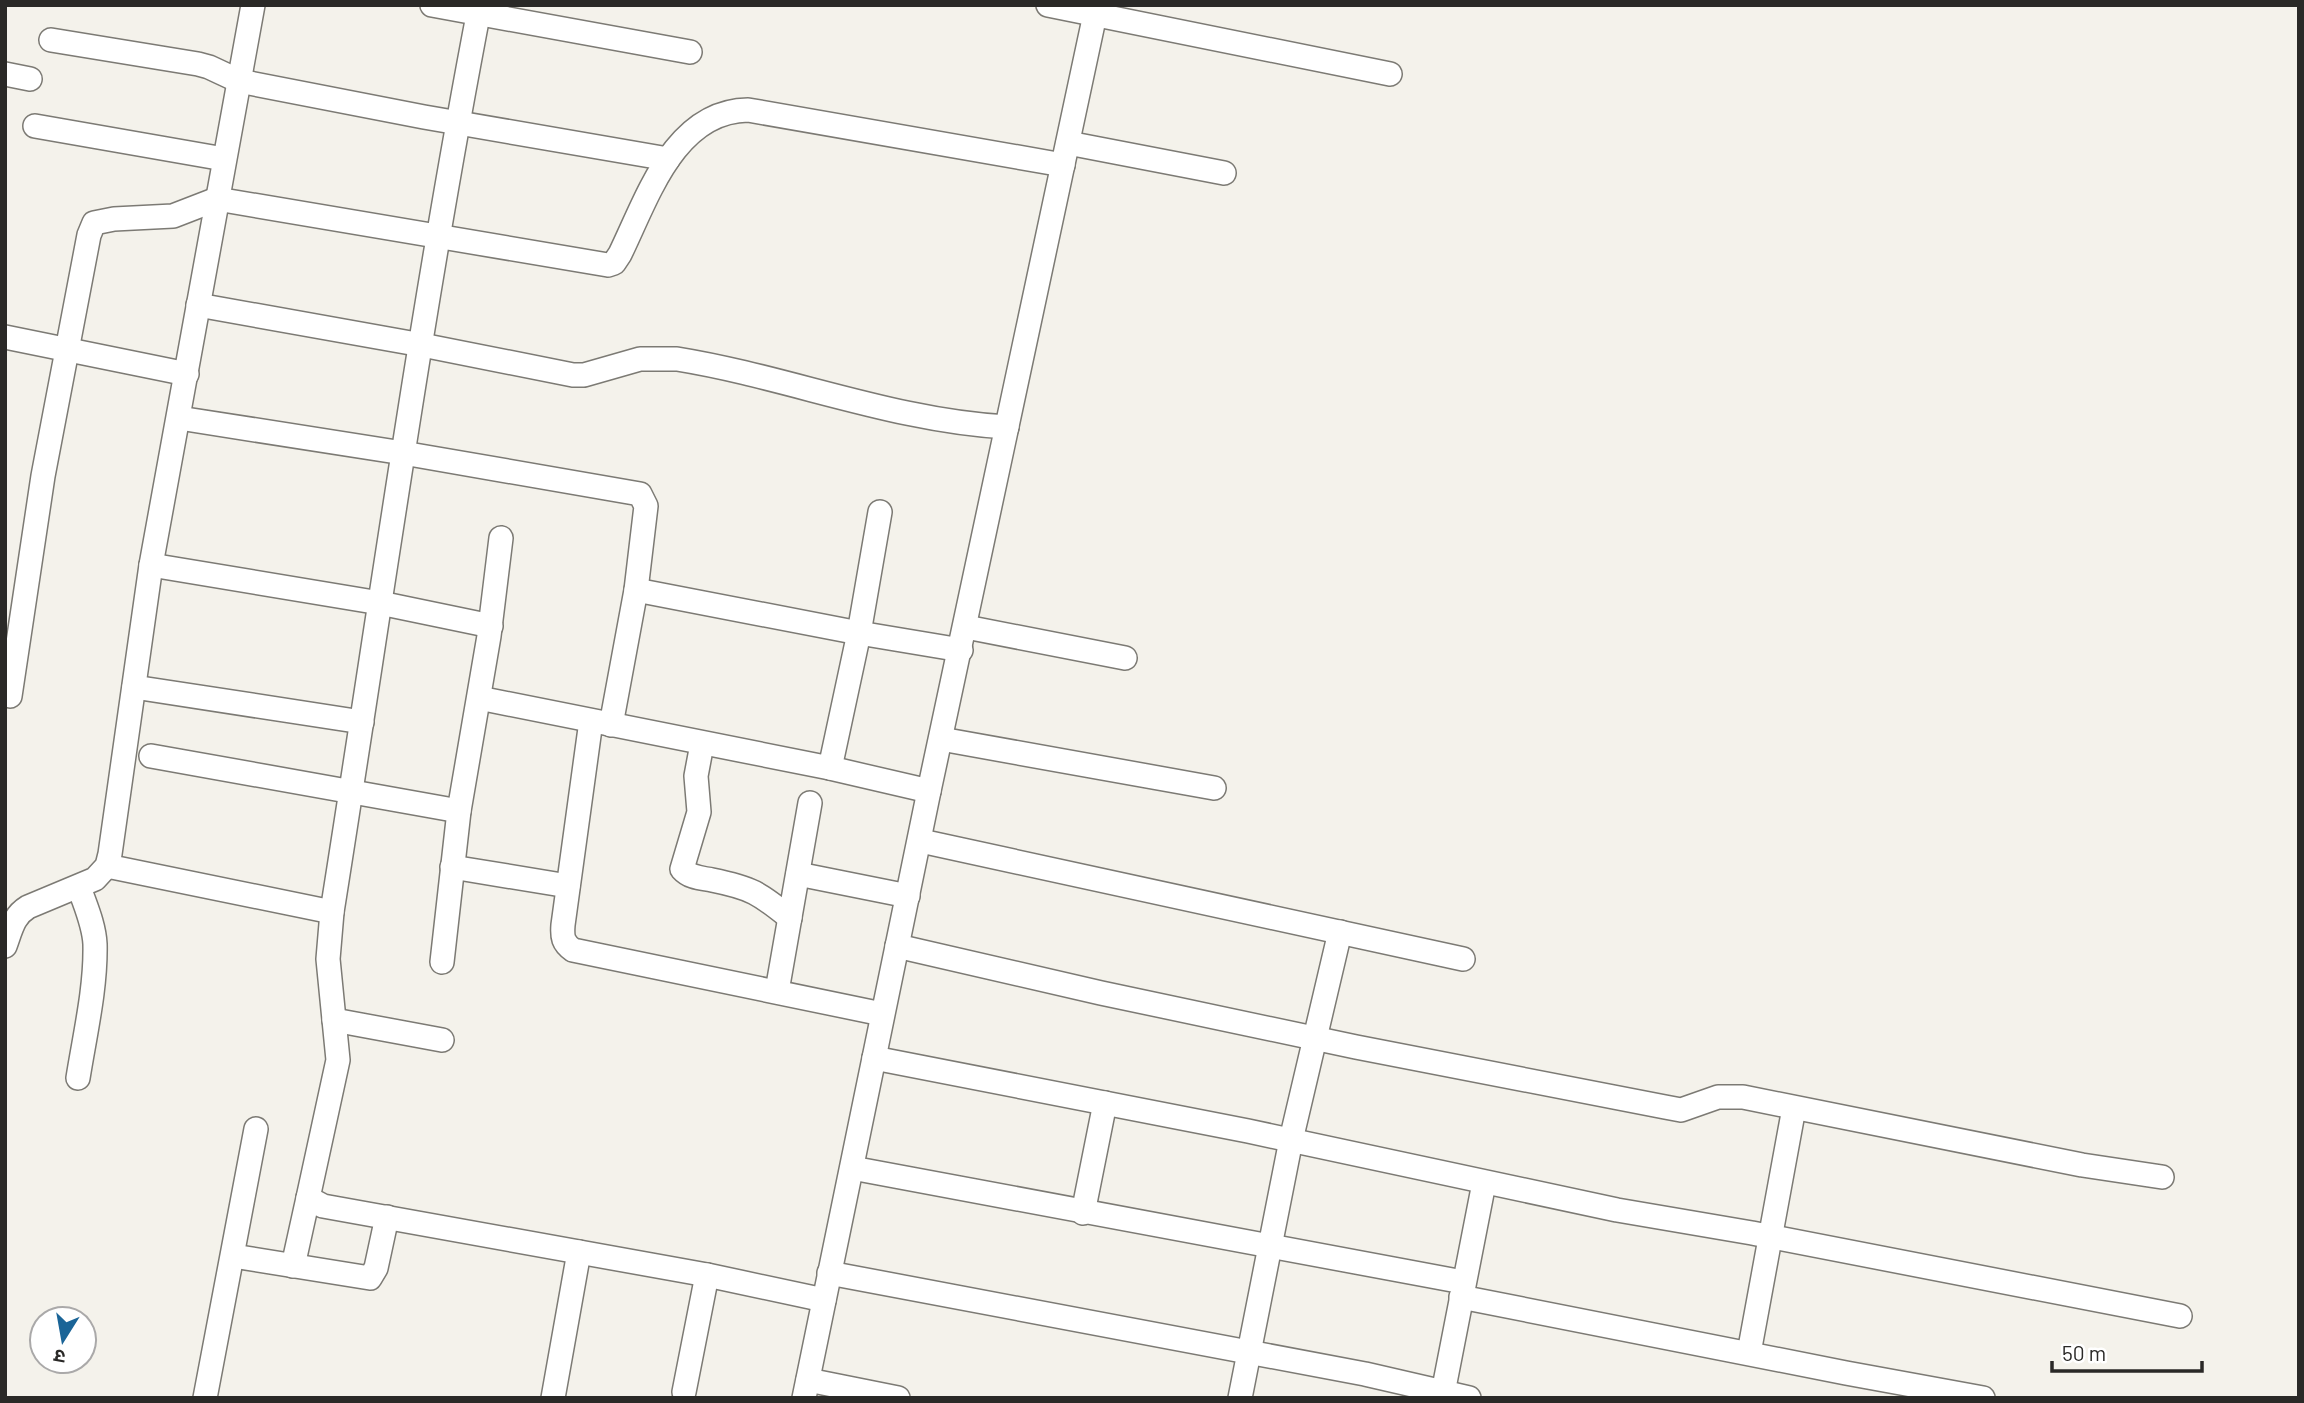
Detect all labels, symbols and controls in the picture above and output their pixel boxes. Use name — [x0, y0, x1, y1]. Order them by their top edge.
north arrow — [28, 1305, 98, 1375]
scale bar — [2052, 1330, 2202, 1374]
text: 50 m — [2062, 1340, 2106, 1365]
text: उ — [51, 1345, 67, 1370]

